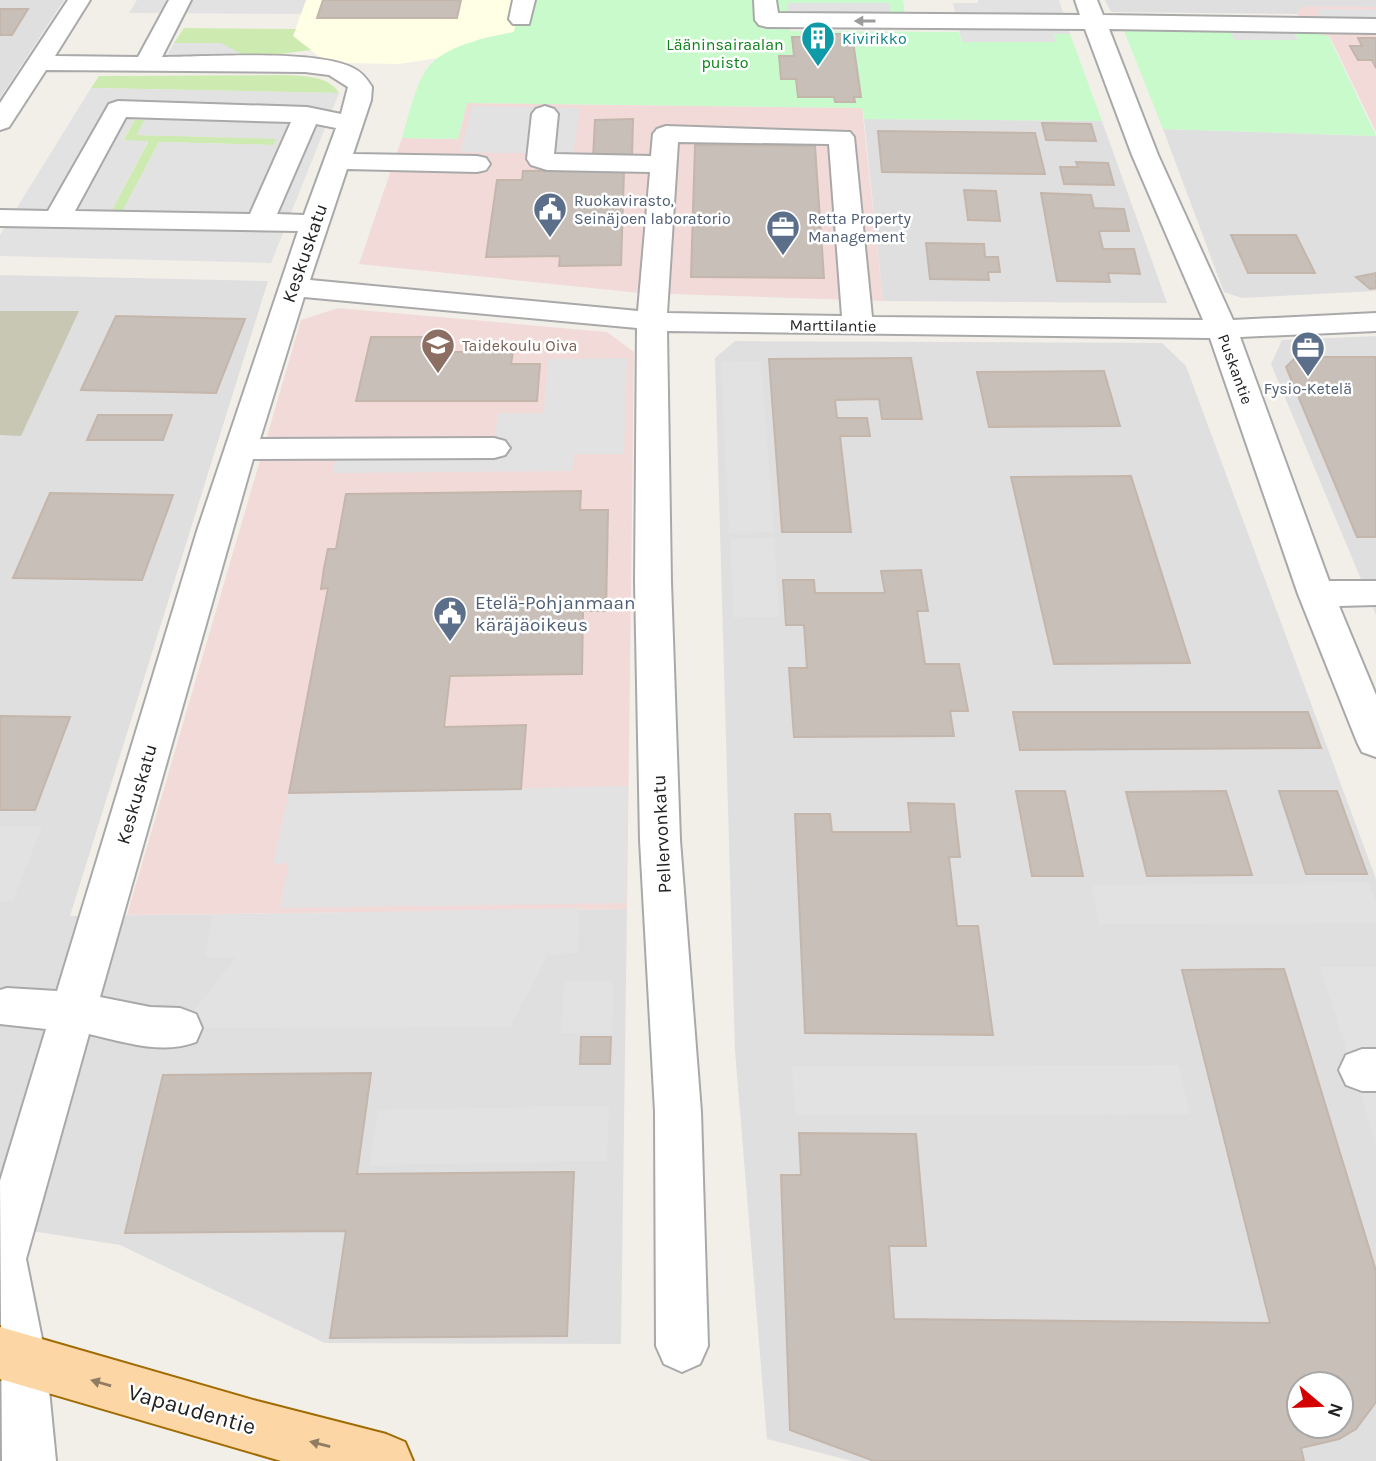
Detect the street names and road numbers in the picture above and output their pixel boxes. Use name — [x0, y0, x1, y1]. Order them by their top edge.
street label: Keskuskatu — [278, 201, 332, 306]
street label: Marttilantie — [789, 315, 877, 336]
street label: Puskantie — [1214, 331, 1257, 407]
street label: Keskuskatu — [112, 742, 162, 847]
street label: Pellervonkatu — [648, 774, 676, 894]
street label: Vapaudentie — [125, 1378, 259, 1441]

